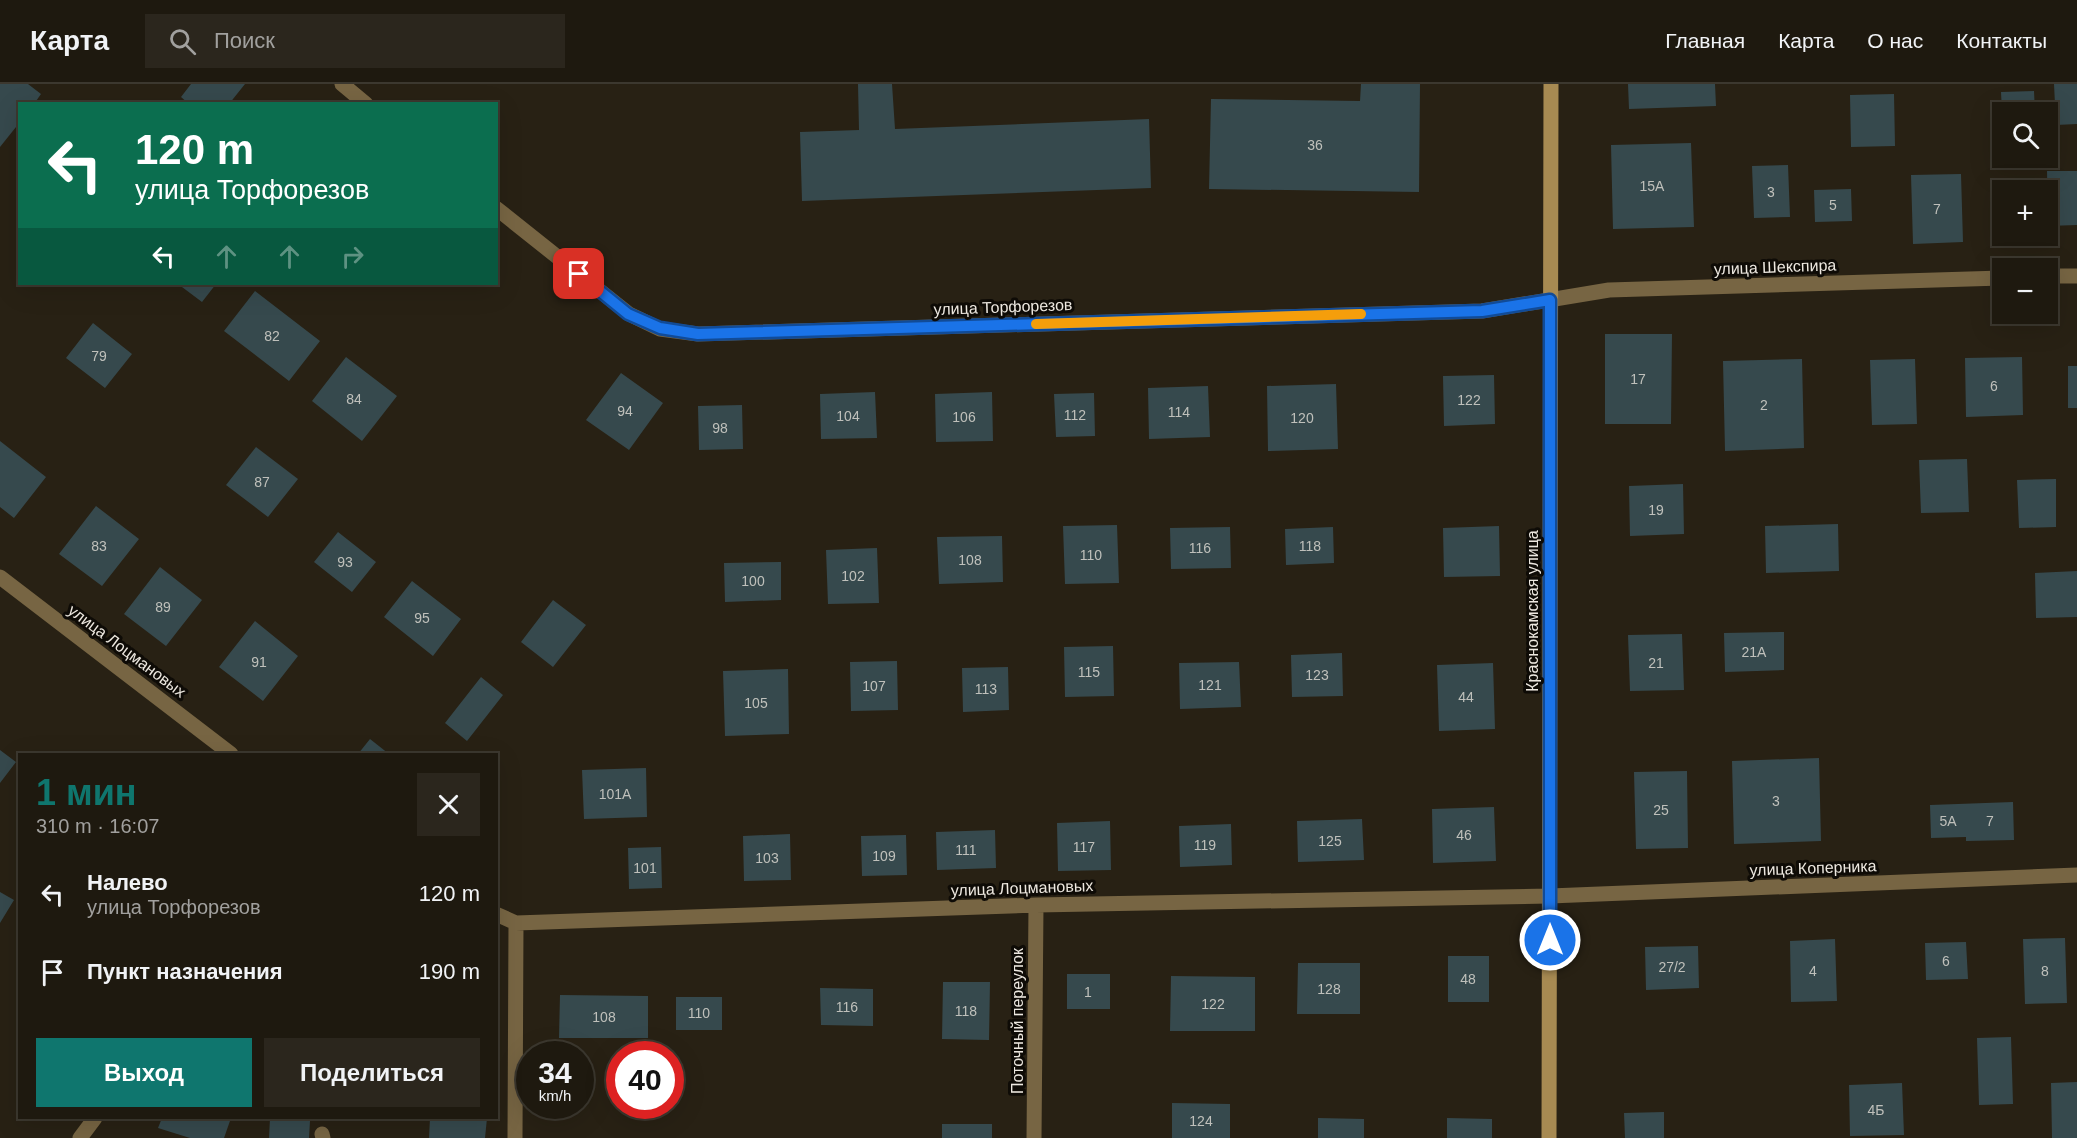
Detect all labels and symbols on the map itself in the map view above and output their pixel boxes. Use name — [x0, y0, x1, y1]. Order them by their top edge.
house number: 36 — [1307, 137, 1323, 153]
house number: 15А — [1640, 178, 1665, 194]
house number: 3 — [1767, 184, 1775, 200]
house number: 5 — [1829, 197, 1837, 213]
house number: 7 — [1933, 201, 1941, 217]
pin — [553, 248, 604, 299]
street label: улица Шекспира — [1713, 256, 1837, 278]
street label: улица Торфорезов — [933, 296, 1073, 318]
house number: 82 — [264, 328, 280, 344]
house number: 79 — [91, 348, 107, 364]
house number: 17 — [1630, 371, 1646, 387]
house number: 6 — [1990, 378, 1998, 394]
house number: 84 — [346, 391, 362, 407]
house number: 122 — [1457, 392, 1481, 408]
house number: 2 — [1760, 397, 1768, 413]
house number: 94 — [617, 403, 633, 419]
house number: 114 — [1168, 404, 1190, 420]
house number: 112 — [1064, 407, 1086, 423]
house number: 104 — [836, 408, 860, 424]
house number: 106 — [952, 409, 976, 425]
house number: 120 — [1290, 410, 1314, 426]
house number: 98 — [712, 420, 728, 436]
house number: 87 — [254, 474, 270, 490]
house number: 19 — [1648, 502, 1664, 518]
street label: Краснокамская улица — [1524, 530, 1541, 692]
house number: 83 — [91, 538, 107, 554]
house number: 118 — [1299, 538, 1321, 554]
house number: 116 — [1189, 540, 1211, 556]
house number: 110 — [1080, 547, 1102, 563]
house number: 108 — [958, 552, 982, 568]
house number: 93 — [337, 554, 353, 570]
house number: 102 — [841, 568, 865, 584]
house number: 100 — [741, 573, 765, 589]
house number: 89 — [155, 599, 171, 615]
street label: улица Лоцмановых — [65, 601, 189, 701]
house number: 95 — [414, 610, 430, 626]
house number: 21А — [1742, 644, 1767, 660]
house number: 91 — [251, 654, 267, 670]
house number: 21 — [1648, 655, 1664, 671]
house number: 115 — [1078, 664, 1100, 680]
house number: 123 — [1305, 667, 1329, 683]
house number: 121 — [1198, 677, 1222, 693]
house number: 107 — [862, 678, 886, 694]
house number: 113 — [975, 681, 997, 697]
house number: 44 — [1458, 689, 1474, 705]
house number: 105 — [744, 695, 768, 711]
house number: 101А — [599, 786, 632, 802]
house number: 3 — [1772, 793, 1780, 809]
house number: 25 — [1653, 802, 1669, 818]
house number: 5А — [1939, 813, 1957, 829]
house number: 7 — [1986, 813, 1994, 829]
house number: 46 — [1456, 827, 1472, 843]
house number: 125 — [1318, 833, 1342, 849]
house number: 119 — [1194, 837, 1216, 853]
house number: 117 — [1073, 839, 1095, 855]
house number: 111 — [955, 842, 977, 858]
house number: 109 — [872, 848, 896, 864]
house number: 103 — [755, 850, 779, 866]
street label: улица Коперника — [1749, 857, 1877, 879]
house number: 101 — [633, 860, 657, 876]
street label: улица Лоцмановых — [950, 877, 1094, 899]
position arrow — [1518, 908, 1582, 972]
street label: Поточный переулок — [1009, 947, 1026, 1094]
house number: 6 — [1942, 953, 1950, 969]
house number: 27/2 — [1658, 959, 1686, 975]
house number: 4 — [1809, 963, 1817, 979]
house number: 8 — [2041, 963, 2049, 979]
house number: 48 — [1460, 971, 1476, 987]
house number: 128 — [1317, 981, 1341, 997]
house number: 1 — [1084, 984, 1092, 1000]
house number: 122 — [1201, 996, 1225, 1012]
house number: 116 — [836, 999, 858, 1015]
house number: 118 — [955, 1003, 977, 1019]
house number: 110 — [688, 1005, 710, 1021]
house number: 108 — [592, 1009, 616, 1025]
speed limit sign: 40 — [606, 1041, 684, 1119]
house number: 4Б — [1868, 1102, 1884, 1118]
house number: 124 — [1189, 1113, 1213, 1129]

